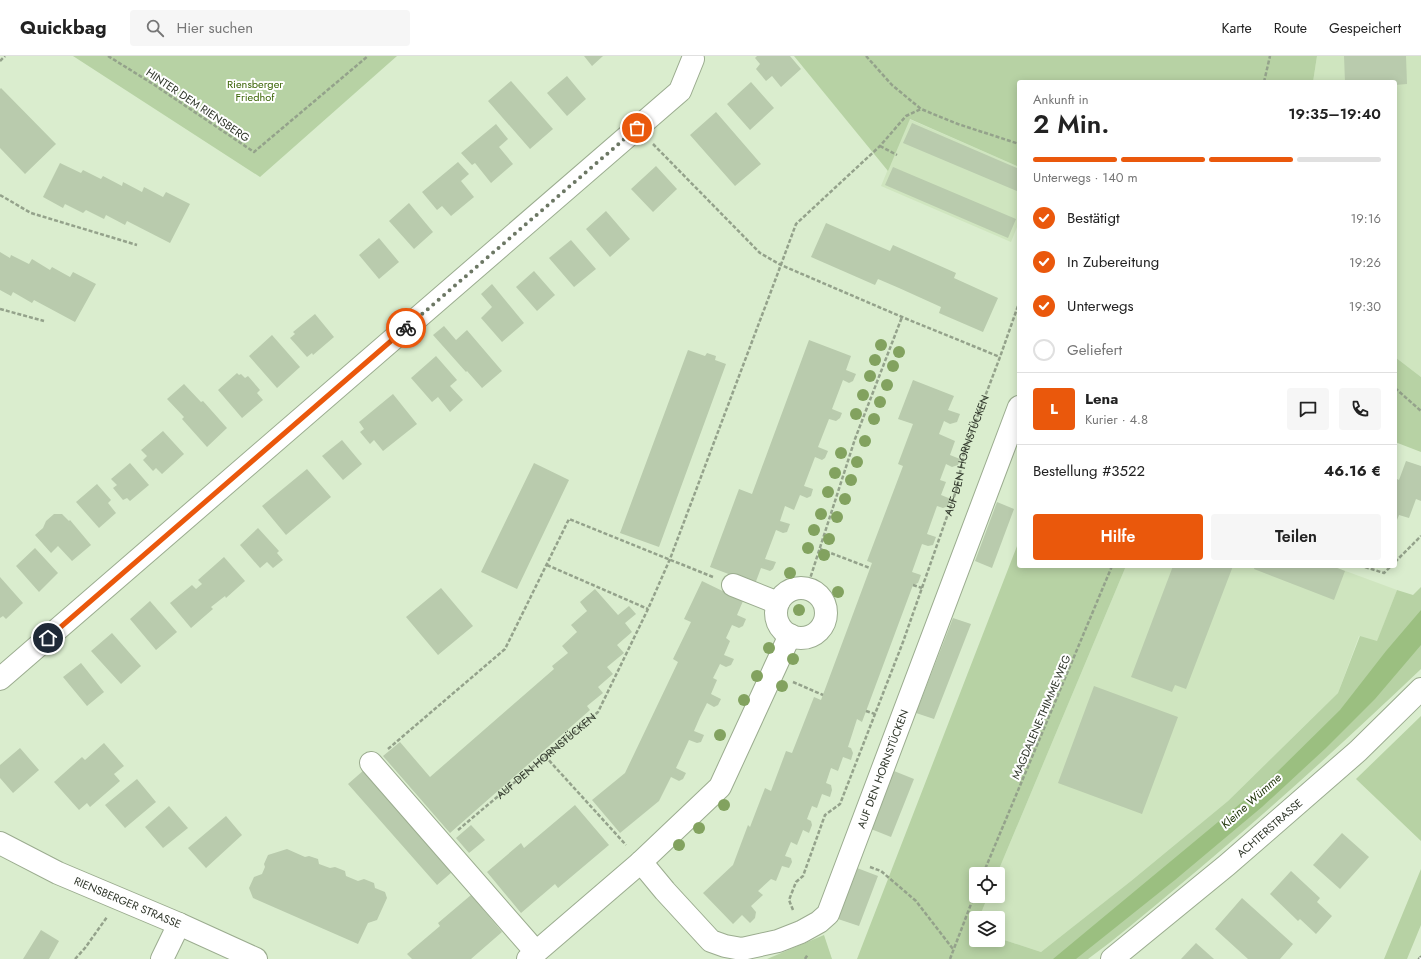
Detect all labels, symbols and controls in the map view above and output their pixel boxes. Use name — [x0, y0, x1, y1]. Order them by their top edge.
search box — [130, 10, 410, 46]
text: Quickbag — [20, 14, 106, 41]
icon: search — [144, 17, 166, 39]
text: Hier suchen — [176, 17, 253, 39]
text: Karte — [1222, 18, 1252, 38]
text: Route — [1274, 18, 1307, 38]
text: Gespeichert — [1329, 18, 1401, 38]
street label: HINTER DEM RIENSBERG — [143, 64, 253, 146]
park label: Riensberger Friedhof — [227, 76, 283, 105]
text: Ankunft in — [1033, 90, 1089, 109]
text: 19:35–19:40 — [1288, 103, 1381, 125]
text: 2 Min. — [1033, 105, 1109, 143]
pin — [620, 111, 654, 145]
icon: bag — [626, 117, 648, 139]
text: Unterwegs · 140 m — [1033, 168, 1138, 187]
icon: check — [1033, 207, 1055, 229]
text: Bestätigt — [1067, 207, 1120, 229]
text: 19:16 — [1350, 209, 1381, 228]
icon: check — [1033, 251, 1055, 273]
text: In Zubereitung — [1067, 251, 1159, 273]
text: 19:26 — [1349, 253, 1381, 272]
icon: check — [1033, 295, 1055, 317]
text: Unterwegs — [1067, 295, 1133, 317]
text: 19:30 — [1349, 297, 1381, 316]
courier — [386, 308, 426, 348]
icon: bike — [395, 317, 417, 339]
text: Geliefert — [1067, 339, 1122, 361]
text: Lena — [1085, 388, 1118, 410]
button: chat — [1287, 388, 1329, 430]
button: phone — [1339, 388, 1381, 430]
street label: AUF DEN HORNSTÜCKEN — [940, 393, 993, 518]
text: L — [1050, 398, 1058, 420]
text: Kurier · 4.8 — [1085, 410, 1148, 429]
text: Bestellung #3522 — [1033, 460, 1145, 482]
text: 46.16 € — [1324, 460, 1381, 482]
button: Hilfe — [1033, 514, 1203, 560]
button: Teilen — [1211, 514, 1381, 560]
pin — [31, 621, 65, 655]
icon: home — [37, 627, 59, 649]
street label: MAGDALENE-THIMME-WEG — [1007, 652, 1075, 782]
street label: AUF DEN HORNSTÜCKEN — [853, 707, 912, 831]
street label: AUF DEN HORNSTÜCKEN — [493, 709, 599, 803]
water label: Kleine Wümme — [1217, 769, 1285, 833]
street label: ACHTERSTRASSE — [1233, 795, 1306, 861]
map controls — [969, 867, 1005, 947]
button: locate — [969, 867, 1005, 903]
street label: RIENSBERGER STRASSE — [72, 873, 184, 932]
button: layers — [969, 911, 1005, 947]

